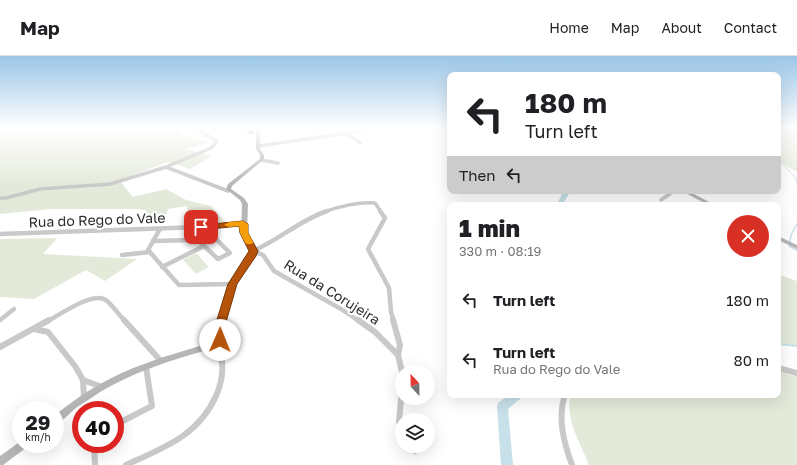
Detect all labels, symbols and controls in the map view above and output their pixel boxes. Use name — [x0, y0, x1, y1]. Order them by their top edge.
text: Map — [20, 16, 60, 39]
text: Home — [549, 19, 589, 36]
text: Map — [611, 19, 639, 36]
text: About — [661, 19, 702, 36]
text: Contact — [724, 19, 777, 36]
text: 180 m — [525, 86, 607, 119]
icon: left — [459, 88, 511, 140]
text: Turn left — [525, 120, 598, 142]
icon: left — [503, 164, 525, 186]
text: Then — [459, 166, 495, 184]
street label: Rua do Rego do Vale — [28, 209, 166, 230]
pin — [184, 210, 218, 244]
text: 1 min — [459, 213, 520, 242]
button: close — [727, 215, 769, 257]
icon: arrive — [190, 216, 212, 238]
text: 330 m · 08:19 — [459, 243, 542, 259]
street label: Rua da Corujeira — [281, 255, 383, 328]
icon: left — [459, 289, 481, 311]
text: Turn left — [493, 291, 555, 309]
text: 180 m — [726, 291, 769, 309]
position arrow — [199, 319, 241, 361]
text: Turn left — [493, 343, 555, 361]
icon: left — [459, 349, 481, 371]
text: 80 m — [734, 351, 769, 369]
text: Rua do Rego do Vale — [493, 361, 620, 377]
north arrow — [395, 365, 435, 405]
map controls — [395, 365, 435, 453]
speed limit sign: 40 — [72, 401, 124, 453]
text: 29 — [26, 410, 50, 434]
button: layers — [395, 413, 435, 453]
text: km/h — [25, 431, 51, 443]

